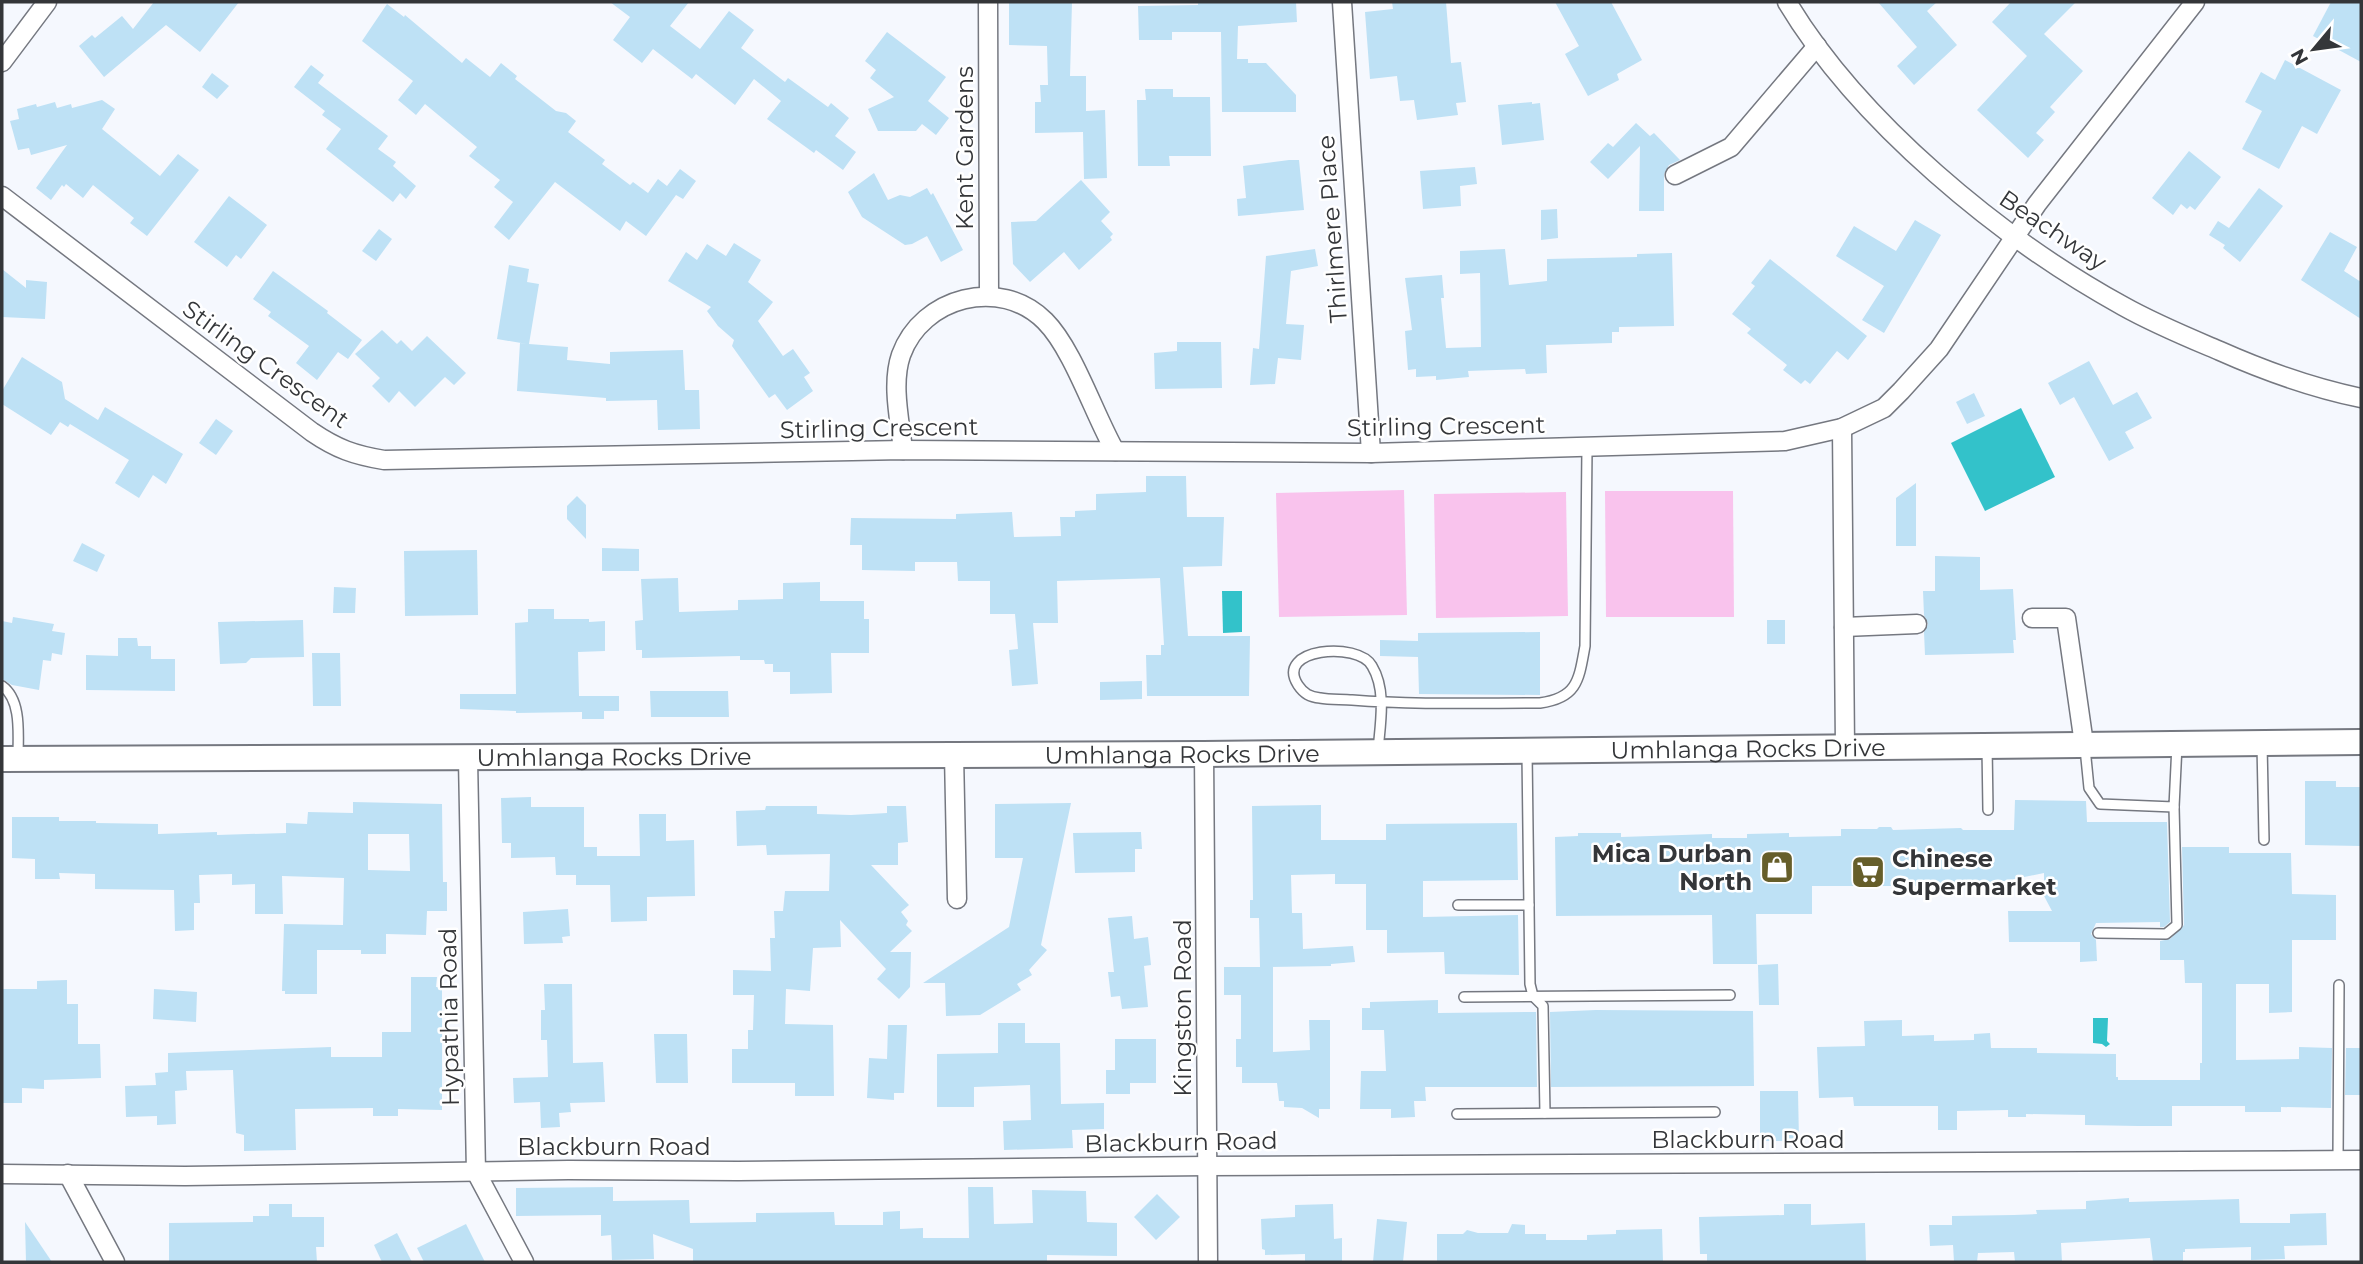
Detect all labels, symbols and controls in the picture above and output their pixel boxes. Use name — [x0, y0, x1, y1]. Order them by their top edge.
north arrow — [2279, 14, 2349, 84]
text: N — [2286, 45, 2313, 69]
street label: Kent Gardens — [950, 66, 979, 230]
street label: Thirlmere Place — [1311, 134, 1353, 324]
street label: Beachway — [1994, 184, 2112, 276]
street label: Stirling Crescent — [177, 294, 355, 434]
street label: Stirling Crescent — [1346, 410, 1546, 442]
street label: Stirling Crescent — [779, 412, 979, 444]
street label: Umhlanga Rocks Drive — [1610, 732, 1886, 764]
street label: Umhlanga Rocks Drive — [1044, 738, 1320, 769]
street label: Umhlanga Rocks Drive — [476, 741, 752, 772]
place label: Mica Durban North — [1592, 839, 1752, 896]
place label: Chinese Supermarket — [1892, 844, 2057, 901]
shop icon: Mica Durban North — [1758, 848, 1796, 886]
supermarket icon: Chinese Supermarket — [1849, 853, 1887, 891]
street label: Kingston Road — [1168, 919, 1197, 1097]
street label: Hypathia Road — [433, 928, 465, 1106]
street label: Blackburn Road — [1651, 1125, 1845, 1154]
street label: Blackburn Road — [1084, 1126, 1278, 1158]
street label: Blackburn Road — [517, 1132, 711, 1161]

